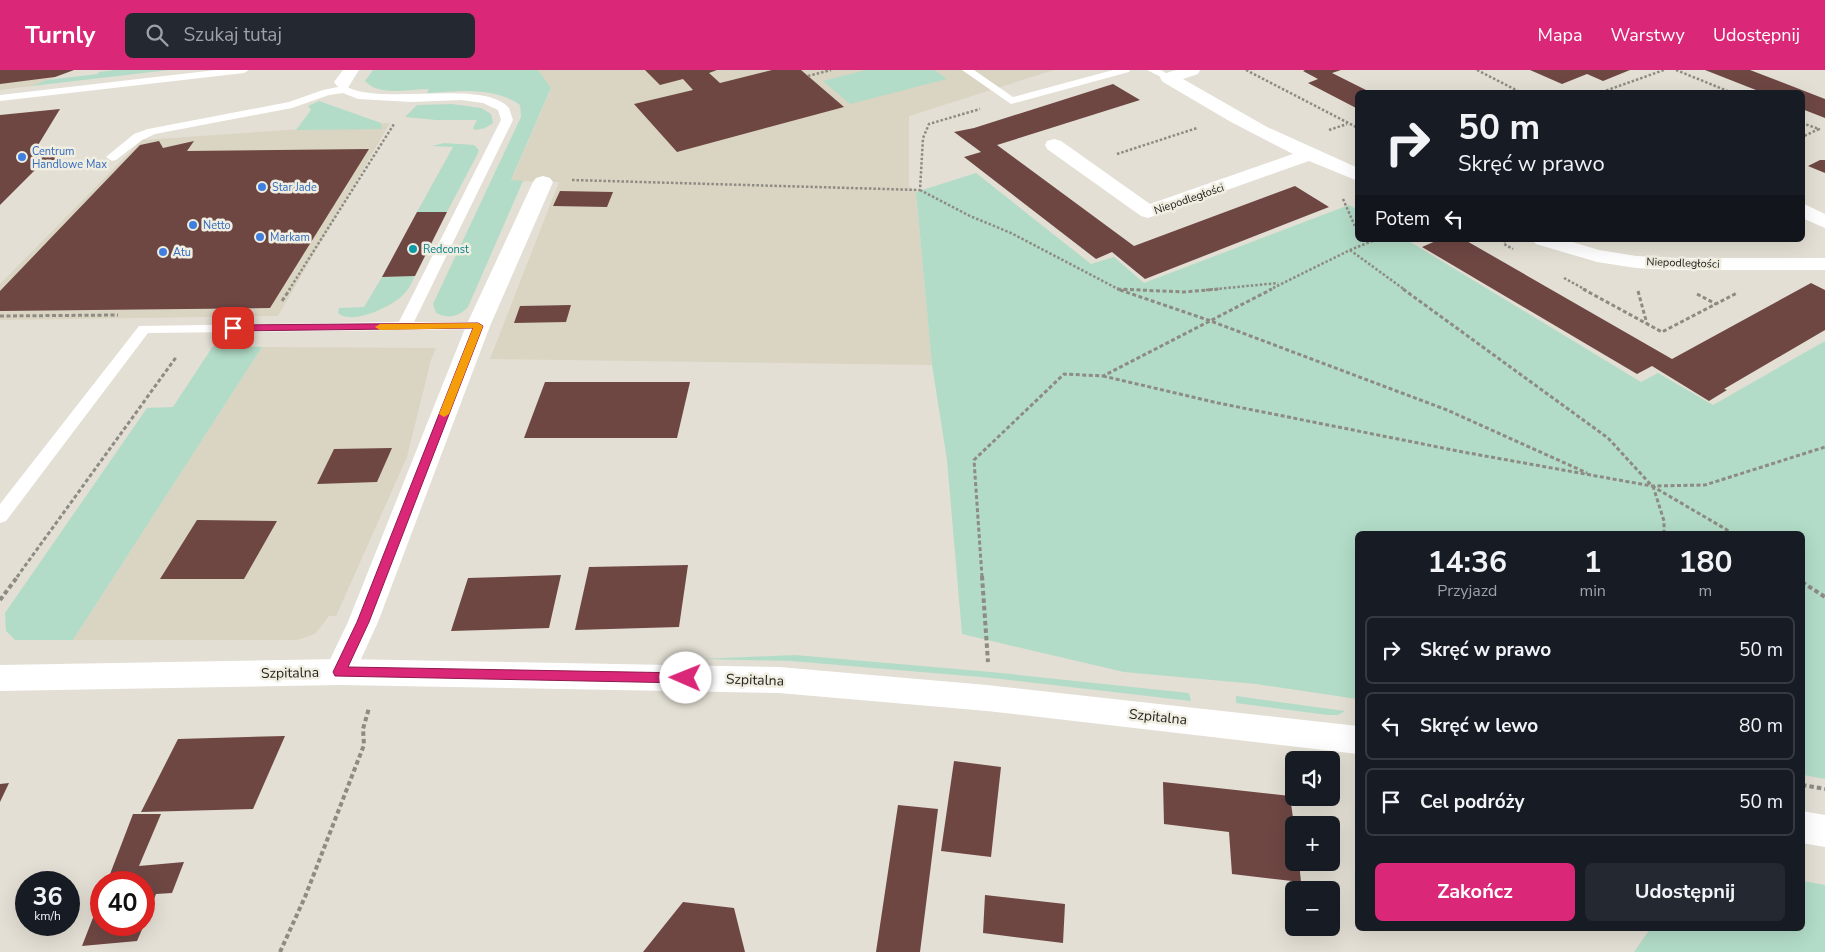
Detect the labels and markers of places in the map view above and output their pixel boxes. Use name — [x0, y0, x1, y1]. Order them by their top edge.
place label: Centrum Handlowe Max — [32, 144, 107, 172]
marker: Centrum Handlowe Max — [16, 151, 28, 163]
place label: Star Jade — [272, 180, 317, 195]
marker: Star Jade — [256, 181, 268, 193]
place label: Netto — [203, 218, 231, 233]
marker: Netto — [187, 219, 199, 231]
place label: Markam — [270, 230, 310, 245]
marker: Markam — [254, 231, 266, 243]
place label: Redconst — [423, 242, 469, 257]
marker: Redconst — [407, 243, 419, 255]
place label: Atu — [173, 245, 191, 260]
marker: Atu — [157, 246, 169, 258]
pin — [212, 307, 254, 349]

